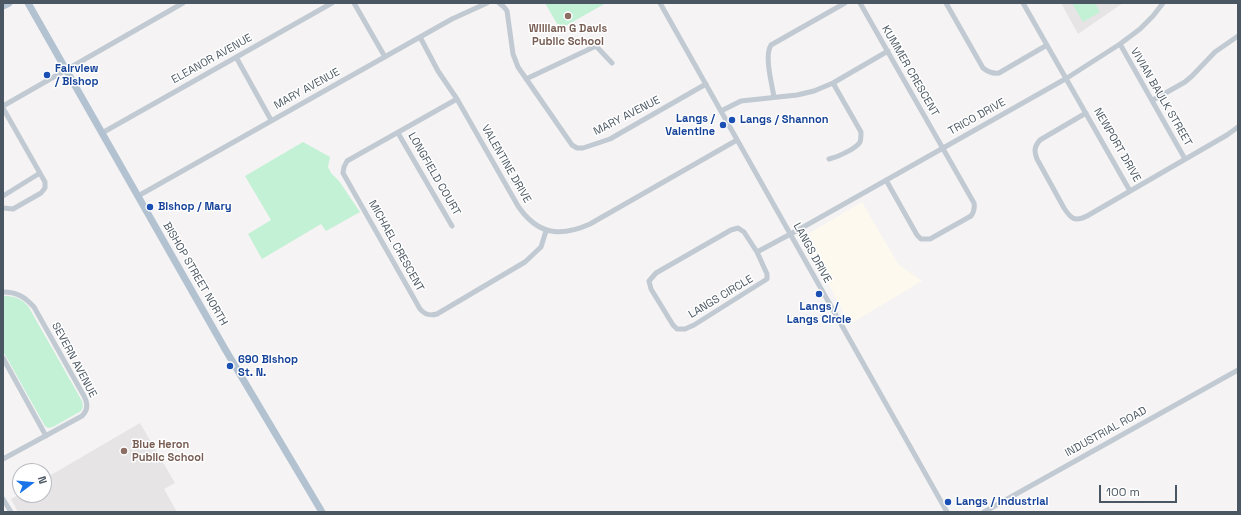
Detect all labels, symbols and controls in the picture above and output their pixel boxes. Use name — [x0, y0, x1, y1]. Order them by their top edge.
marker: William G Davis Public School — [563, 11, 573, 21]
place label: William G Davis Public School — [529, 22, 607, 48]
street label: KUMMER CRESCENT — [879, 23, 941, 119]
street label: ELEANOR AVENUE — [169, 31, 255, 87]
street label: VIVIAN BAULK STREET — [1127, 45, 1195, 149]
place label: Fairview / Bishop — [55, 62, 99, 88]
street label: MARY AVENUE — [272, 66, 342, 112]
marker: Fairview / Bishop — [42, 70, 52, 80]
street label: MARY AVENUE — [592, 94, 662, 138]
street label: TRICO DRIVE — [946, 96, 1008, 138]
street label: NEWPORT DRIVE — [1091, 106, 1143, 184]
place label: Langs / Valentine — [665, 112, 715, 138]
place label: Langs / Shannon — [740, 113, 829, 127]
marker: Langs / Shannon — [727, 115, 737, 125]
marker: Langs / Valentine — [718, 120, 728, 130]
street label: VALENTINE DRIVE — [478, 123, 534, 205]
street label: LONGFIELD COURT — [405, 130, 463, 218]
street label: MICHAEL CRESCENT — [365, 198, 427, 294]
place label: Bishop / Mary — [158, 200, 232, 214]
marker: Bishop / Mary — [145, 202, 155, 212]
street label: BISHOP STREET NORTH — [160, 220, 230, 328]
street label: LANGS DRIVE — [790, 221, 834, 285]
street label: LANGS CIRCLE — [686, 273, 756, 321]
marker: Langs / Langs Circle — [814, 289, 824, 299]
place label: Langs / Langs Circle — [787, 300, 851, 326]
street label: SEVERN AVENUE — [49, 320, 99, 400]
place label: 690 Bishop St. N. — [238, 353, 298, 379]
marker: 690 Bishop St. N. — [225, 361, 235, 371]
street label: INDUSTRIAL ROAD — [1063, 404, 1149, 460]
place label: Blue Heron Public School — [132, 438, 204, 464]
marker: Blue Heron Public School — [119, 446, 129, 456]
north arrow — [12, 463, 52, 503]
text: N — [35, 474, 50, 485]
scale bar — [1101, 477, 1179, 503]
text: 100 m — [1106, 484, 1140, 500]
place label: Langs / Industrial — [956, 495, 1048, 509]
marker: Langs / Industrial — [943, 497, 953, 507]

